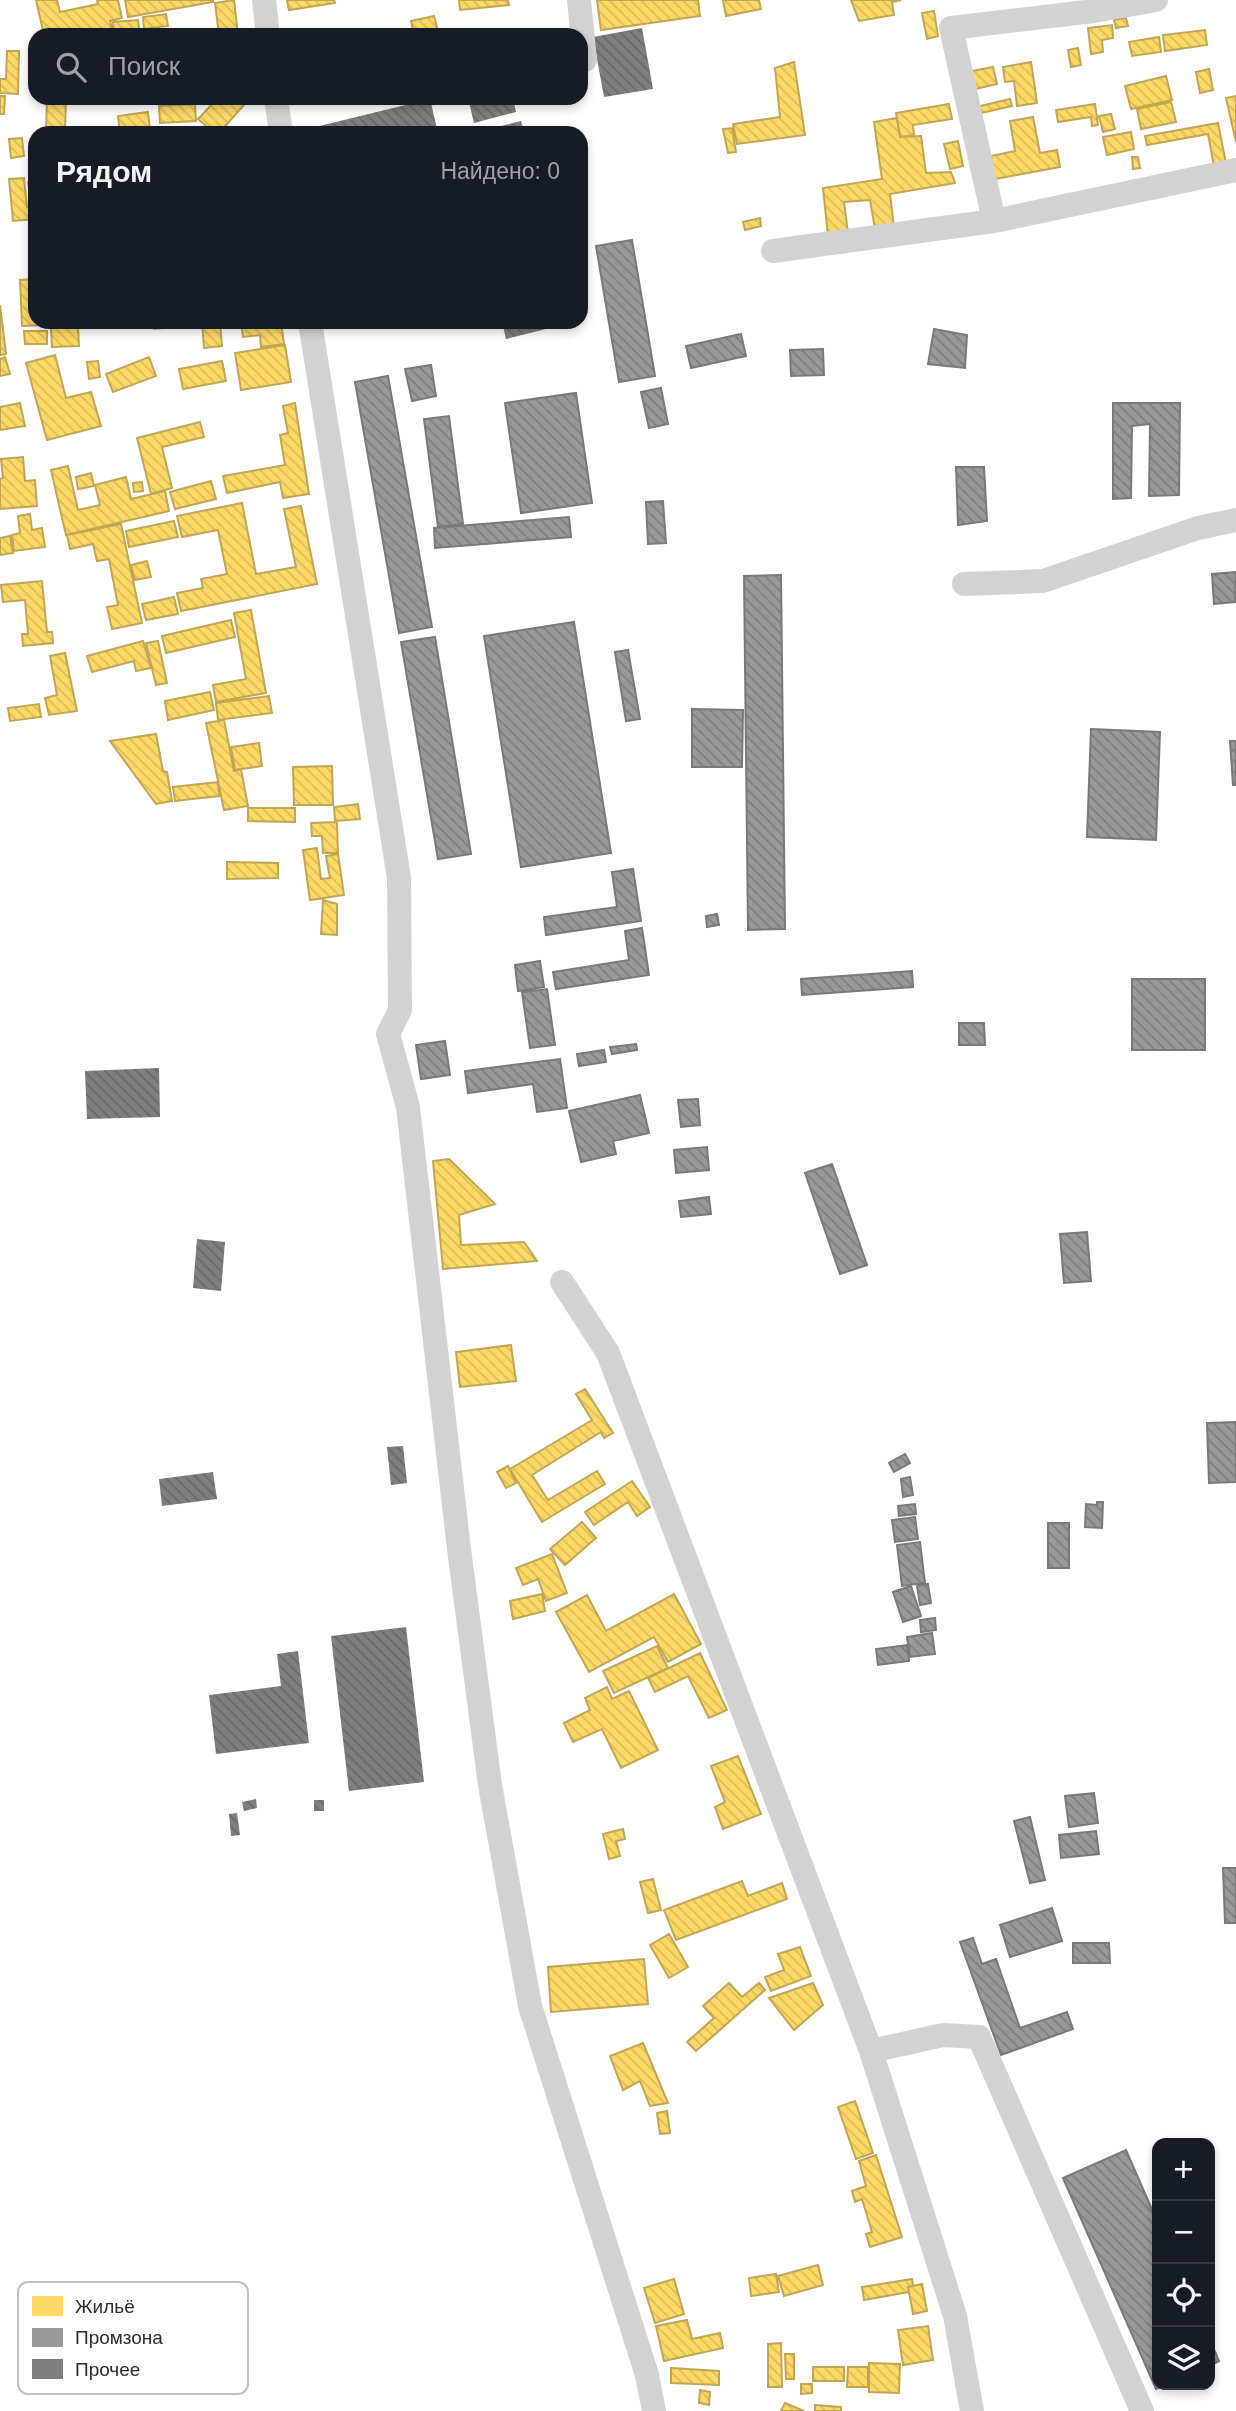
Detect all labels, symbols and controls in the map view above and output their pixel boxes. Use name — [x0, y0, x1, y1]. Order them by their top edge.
search box — [28, 28, 588, 105]
icon: search — [52, 48, 90, 86]
text: Поиск — [108, 51, 180, 81]
text: Рядом — [56, 155, 152, 188]
text: Найдено: 0 — [440, 158, 560, 184]
map controls — [1152, 2138, 1215, 2390]
button: + — [1152, 2138, 1215, 2201]
button: − — [1152, 2201, 1215, 2264]
button: locate — [1152, 2264, 1215, 2327]
legend — [18, 2282, 248, 2394]
text: Жильё — [75, 2296, 135, 2317]
text: Промзона — [75, 2327, 163, 2348]
button: layers — [1152, 2327, 1215, 2390]
text: Прочее — [75, 2359, 140, 2380]

